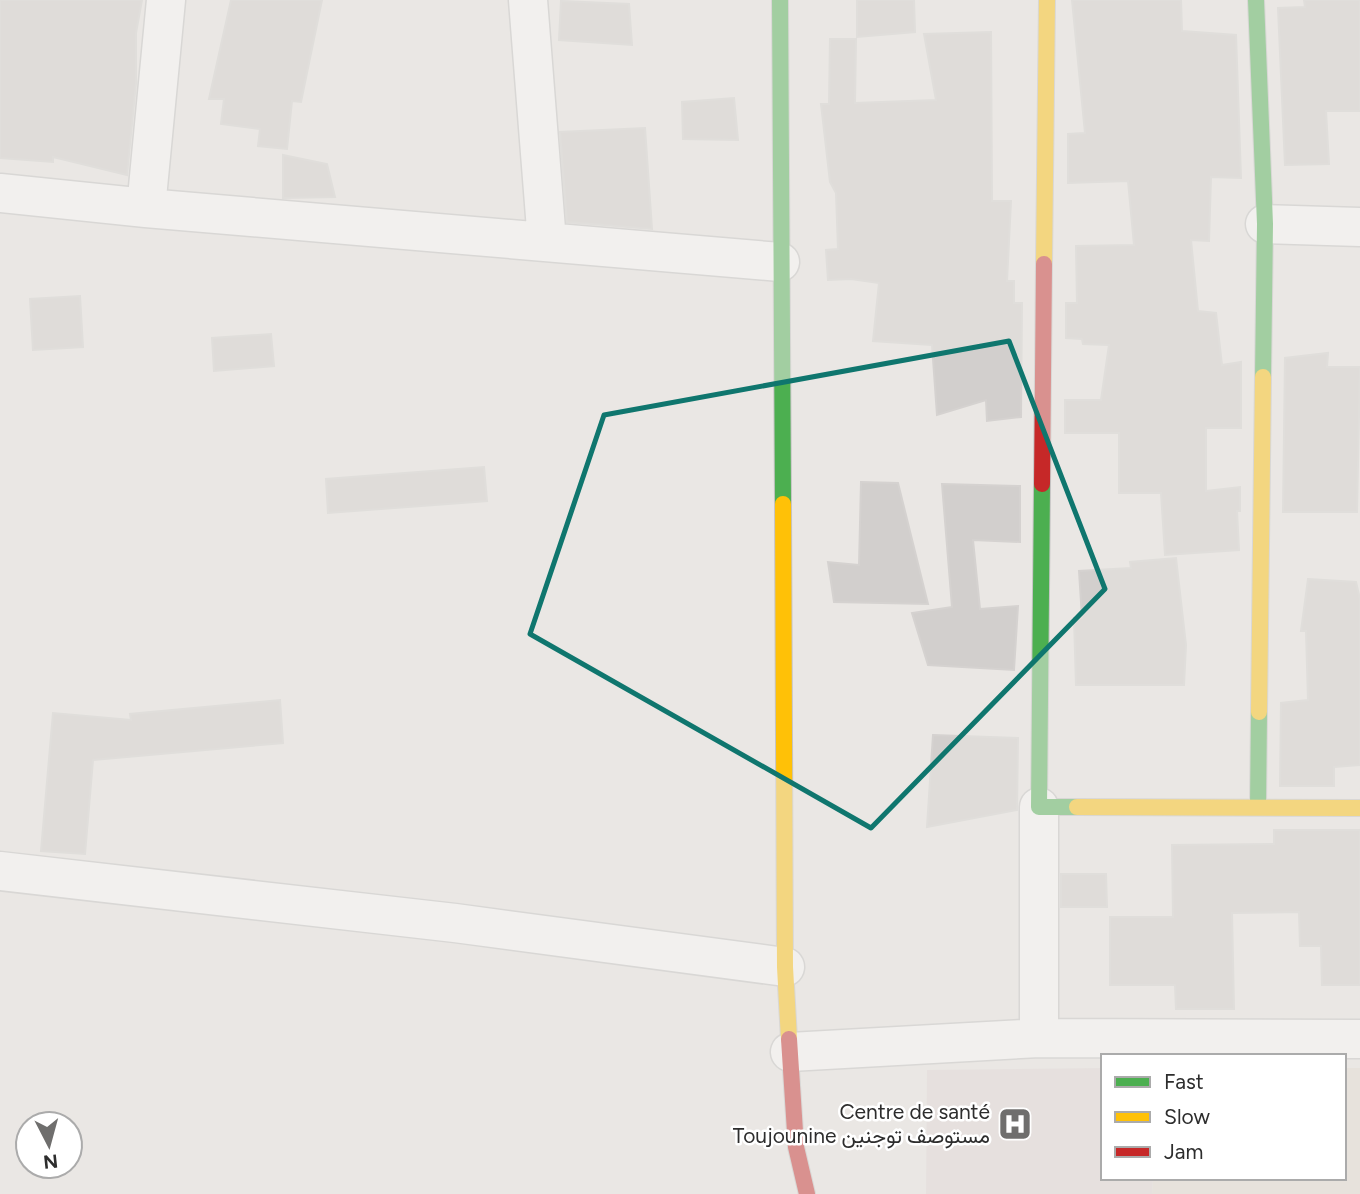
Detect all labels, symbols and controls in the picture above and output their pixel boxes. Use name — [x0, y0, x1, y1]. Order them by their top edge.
legend — [1101, 1054, 1346, 1180]
text: Fast — [1164, 1069, 1204, 1094]
place label: Centre de santé Toujounine مستوصف توجنين — [733, 1099, 990, 1149]
text: Slow — [1164, 1104, 1210, 1129]
hospital icon: Centre de santé Toujounine مستوصف توجنين — [996, 1105, 1034, 1143]
north arrow — [14, 1110, 84, 1180]
text: Jam — [1164, 1139, 1203, 1164]
text: N — [42, 1149, 59, 1174]

